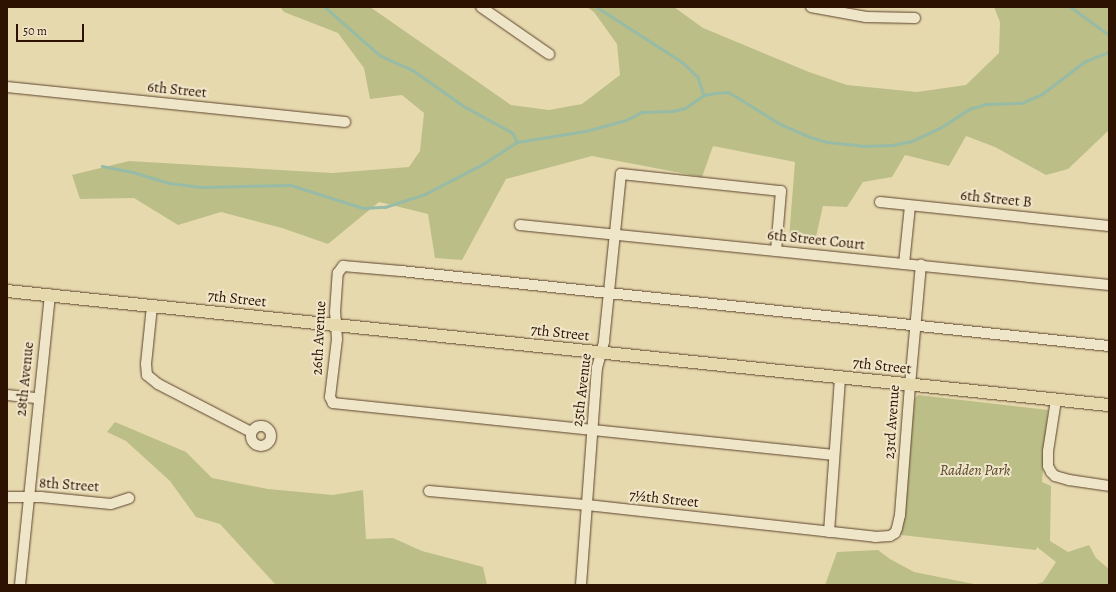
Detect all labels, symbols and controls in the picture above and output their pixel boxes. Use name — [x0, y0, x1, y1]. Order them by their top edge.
scale bar — [18, 16, 86, 42]
text: 50 m — [23, 23, 47, 39]
street label: 6th Street — [146, 78, 208, 102]
street label: 6th Street B — [959, 186, 1033, 212]
street label: 6th Street Court — [766, 226, 866, 254]
street label: 7th Street — [207, 287, 267, 311]
street label: 26th Avenue — [308, 300, 330, 376]
street label: 7th Street — [530, 321, 590, 345]
street label: 28th Avenue — [12, 341, 38, 417]
street label: 25th Avenue — [569, 352, 595, 428]
street label: 7th Street — [852, 354, 912, 378]
street label: 23rd Avenue — [880, 384, 904, 460]
park label: Radden Park — [940, 462, 1010, 480]
street label: 8th Street — [38, 474, 100, 496]
street label: 7½th Street — [628, 486, 700, 512]

